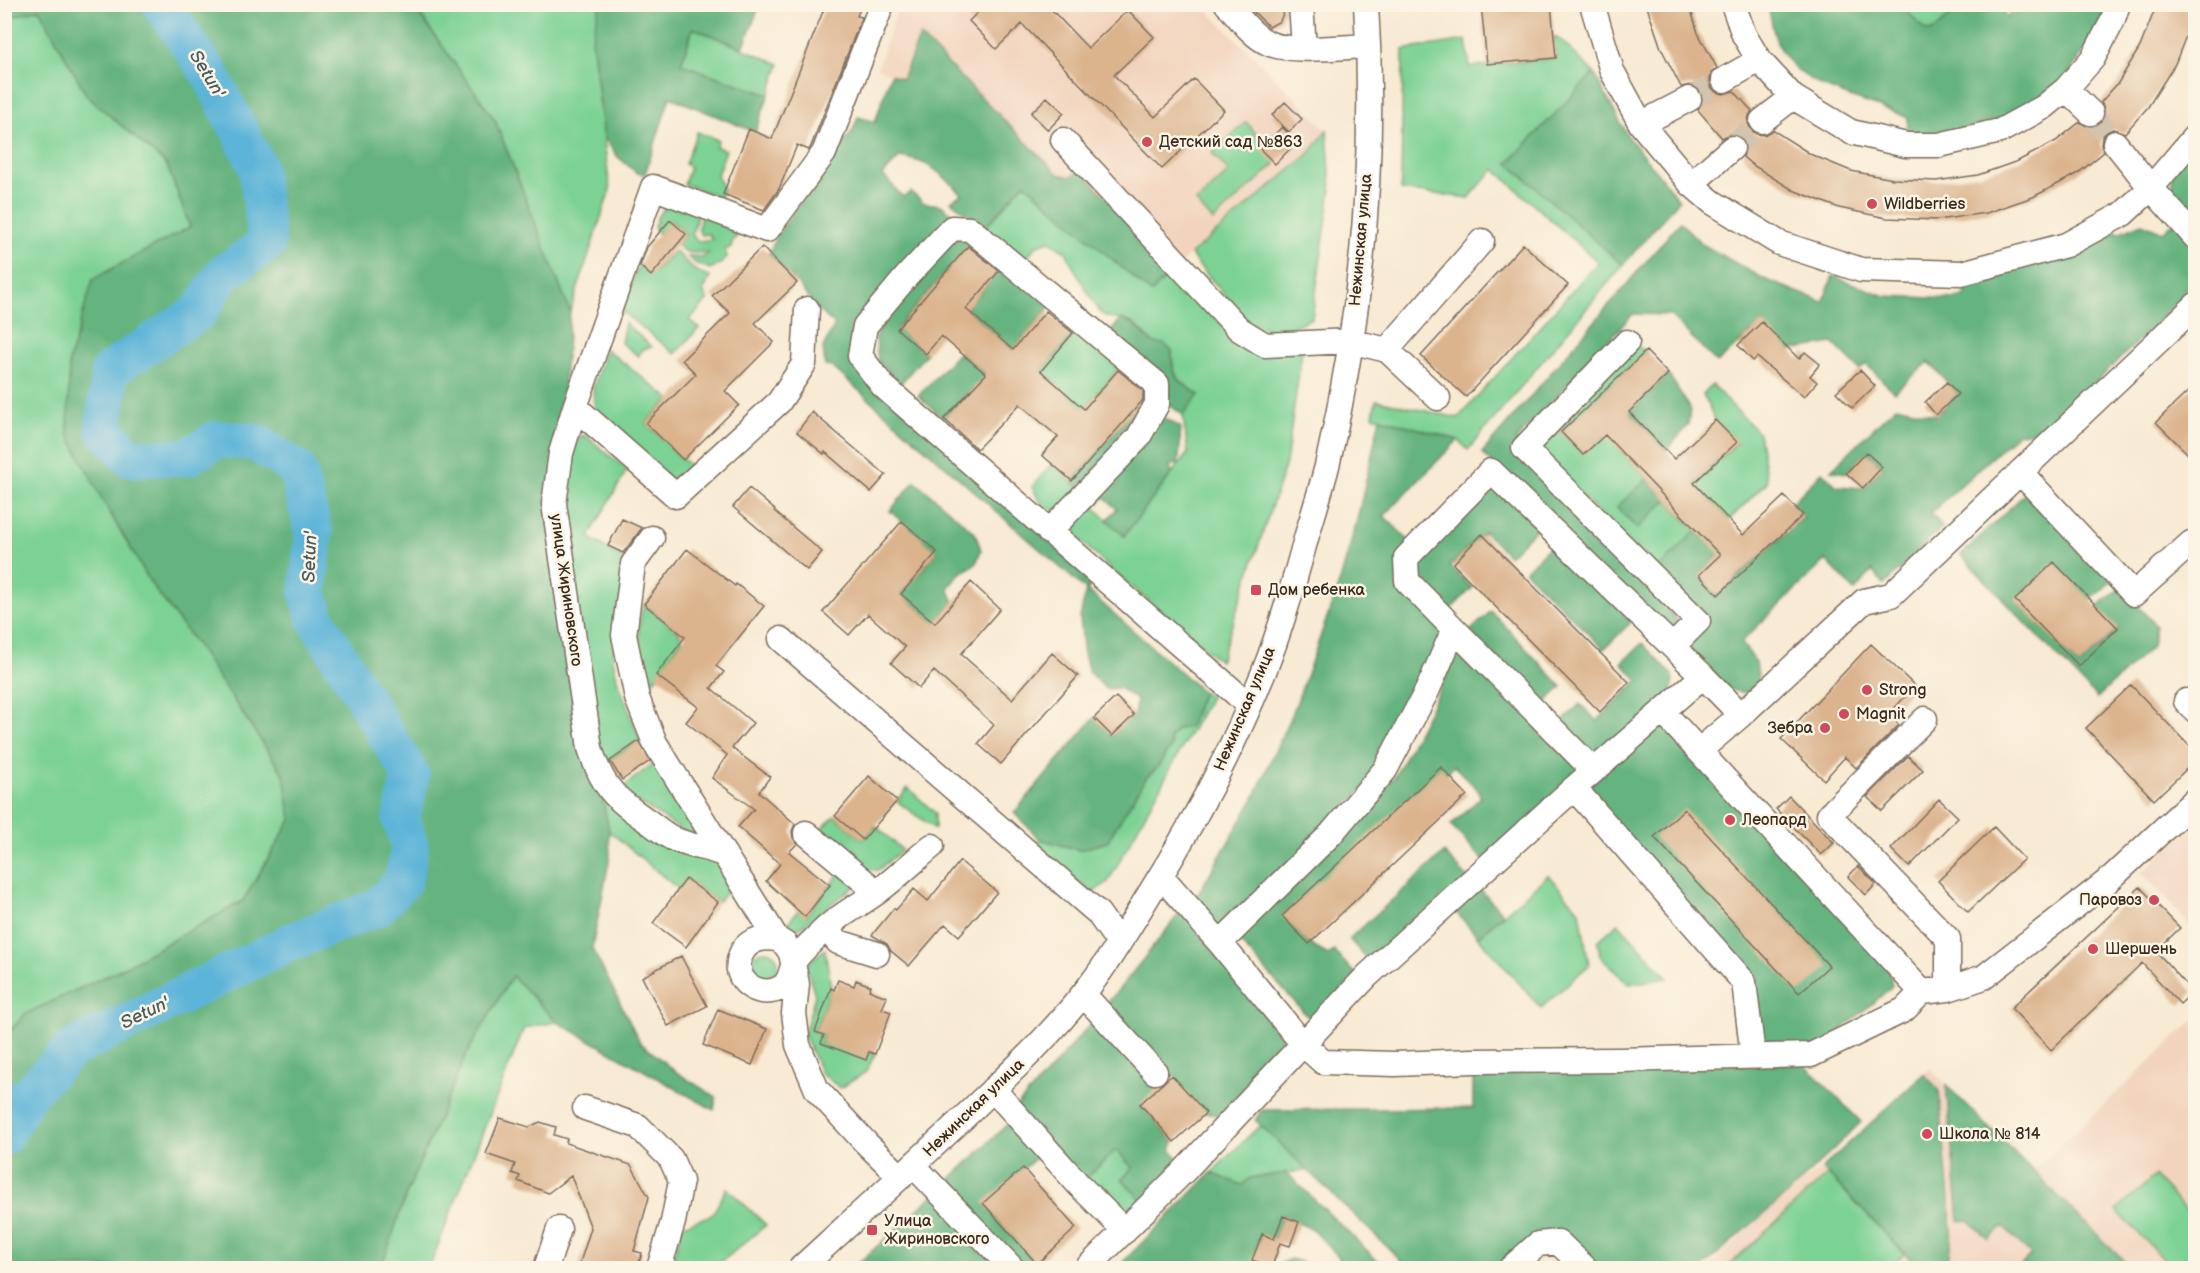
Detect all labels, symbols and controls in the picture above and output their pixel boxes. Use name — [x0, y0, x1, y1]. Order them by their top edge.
water label: Setun' — [185, 47, 230, 102]
place label: Детский сад №863 — [1159, 133, 1303, 152]
marker: Детский сад №863 — [1140, 135, 1154, 149]
street label: Нежинская улица — [1346, 172, 1376, 307]
place label: Wildberries — [1884, 195, 1965, 214]
marker: Wildberries — [1865, 197, 1879, 211]
street label: улица Жириновского — [546, 512, 586, 668]
water label: Setun' — [299, 530, 321, 583]
place label: Дом ребенка — [1268, 581, 1365, 600]
marker: Дом ребенка — [1249, 583, 1263, 597]
street label: Нежинская улица — [1210, 644, 1280, 774]
place label: Strong — [1879, 681, 1926, 700]
marker: Strong — [1860, 683, 1874, 697]
place label: Magnit — [1856, 705, 1906, 724]
marker: Magnit — [1837, 707, 1851, 721]
place label: Зебра — [1767, 719, 1814, 738]
marker: Зебра — [1818, 721, 1832, 735]
place label: Леопард — [1741, 811, 1807, 830]
marker: Леопард — [1723, 813, 1737, 827]
place label: Паровоз — [2079, 891, 2142, 910]
marker: Паровоз — [2147, 893, 2161, 907]
place label: Шершень — [2105, 940, 2177, 959]
marker: Шершень — [2086, 942, 2100, 956]
water label: Setun' — [117, 992, 174, 1034]
street label: Нежинская улица — [920, 1055, 1029, 1161]
place label: Школа № 814 — [1939, 1125, 2041, 1144]
marker: Школа № 814 — [1920, 1127, 1934, 1141]
place label: Улица Жириновского — [884, 1212, 989, 1249]
marker: Улица Жириновского — [865, 1223, 879, 1237]

